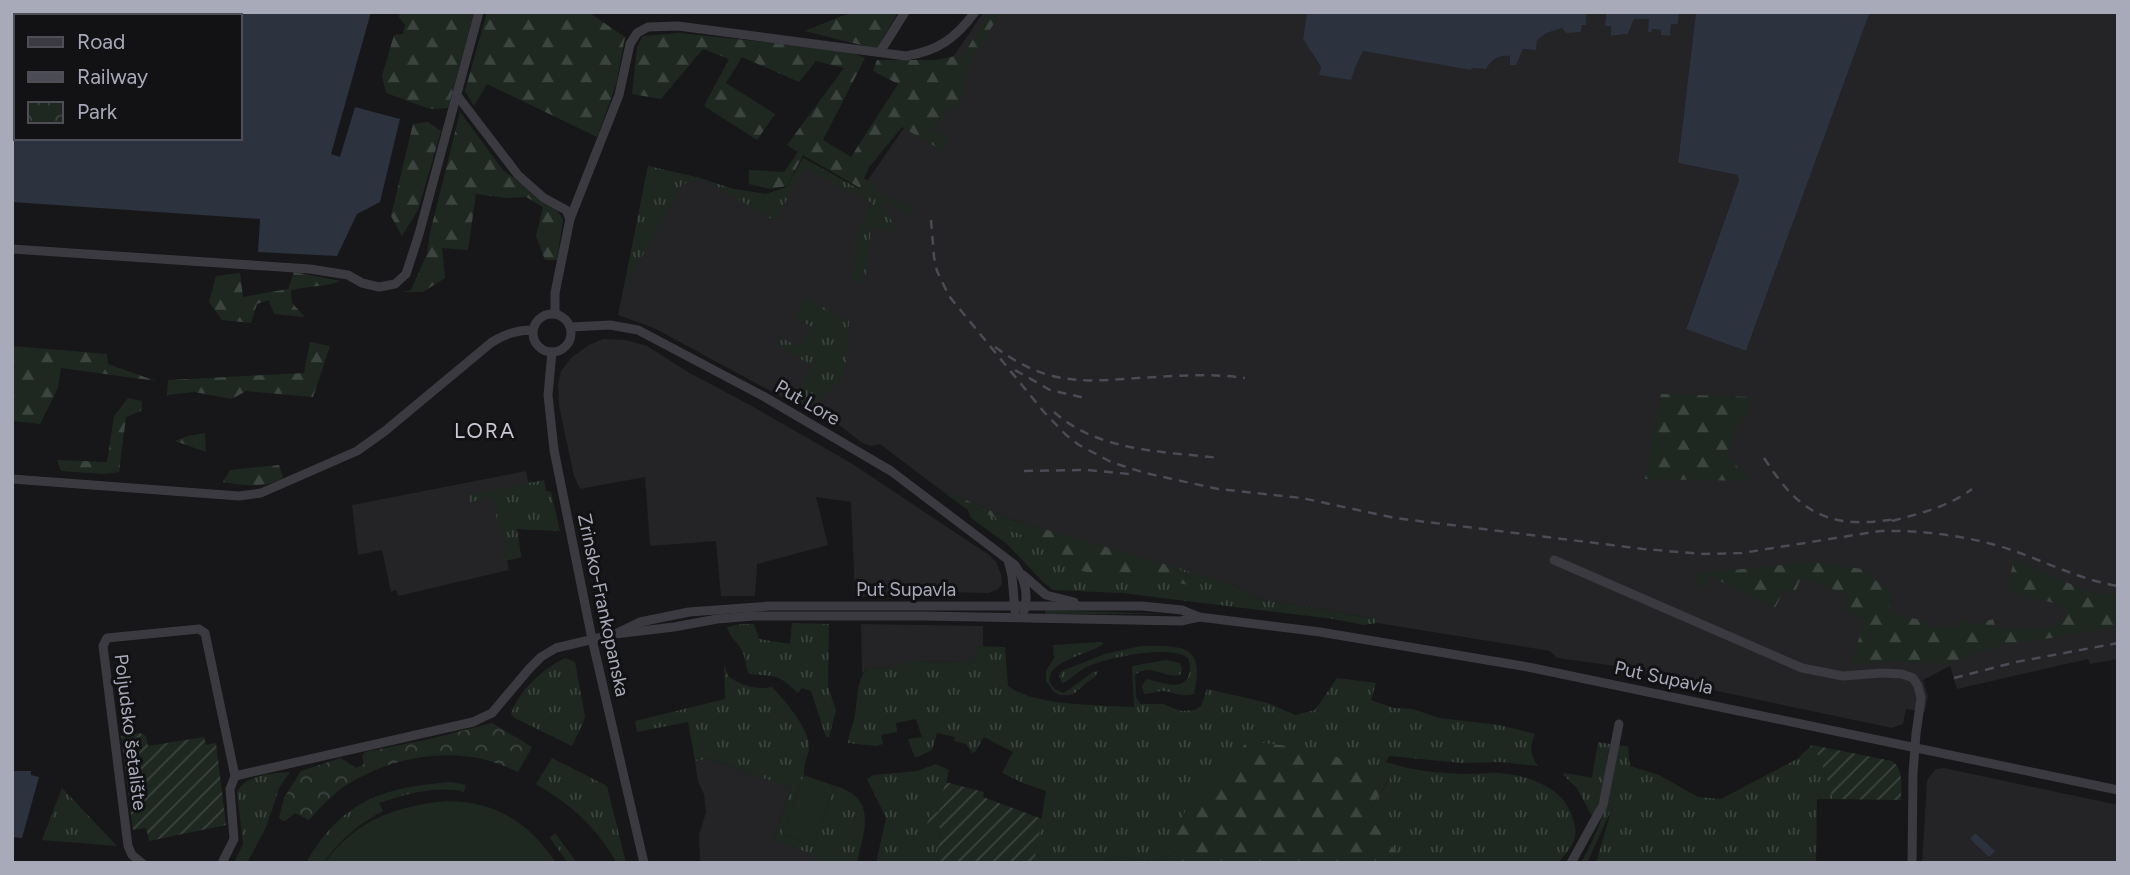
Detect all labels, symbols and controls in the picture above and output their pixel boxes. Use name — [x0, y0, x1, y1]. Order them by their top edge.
legend — [14, 14, 242, 140]
text: Road — [77, 29, 125, 54]
text: Railway — [77, 64, 148, 89]
text: Park — [77, 99, 118, 124]
street label: Put Lore — [771, 375, 844, 430]
district label: LORA — [454, 418, 516, 443]
street label: Zrinsko-Frankopanska — [573, 512, 634, 699]
street label: Put Supavla — [856, 578, 956, 601]
street label: Poljudsko šetalište — [109, 652, 152, 812]
street label: Put Supavla — [1612, 656, 1715, 699]

